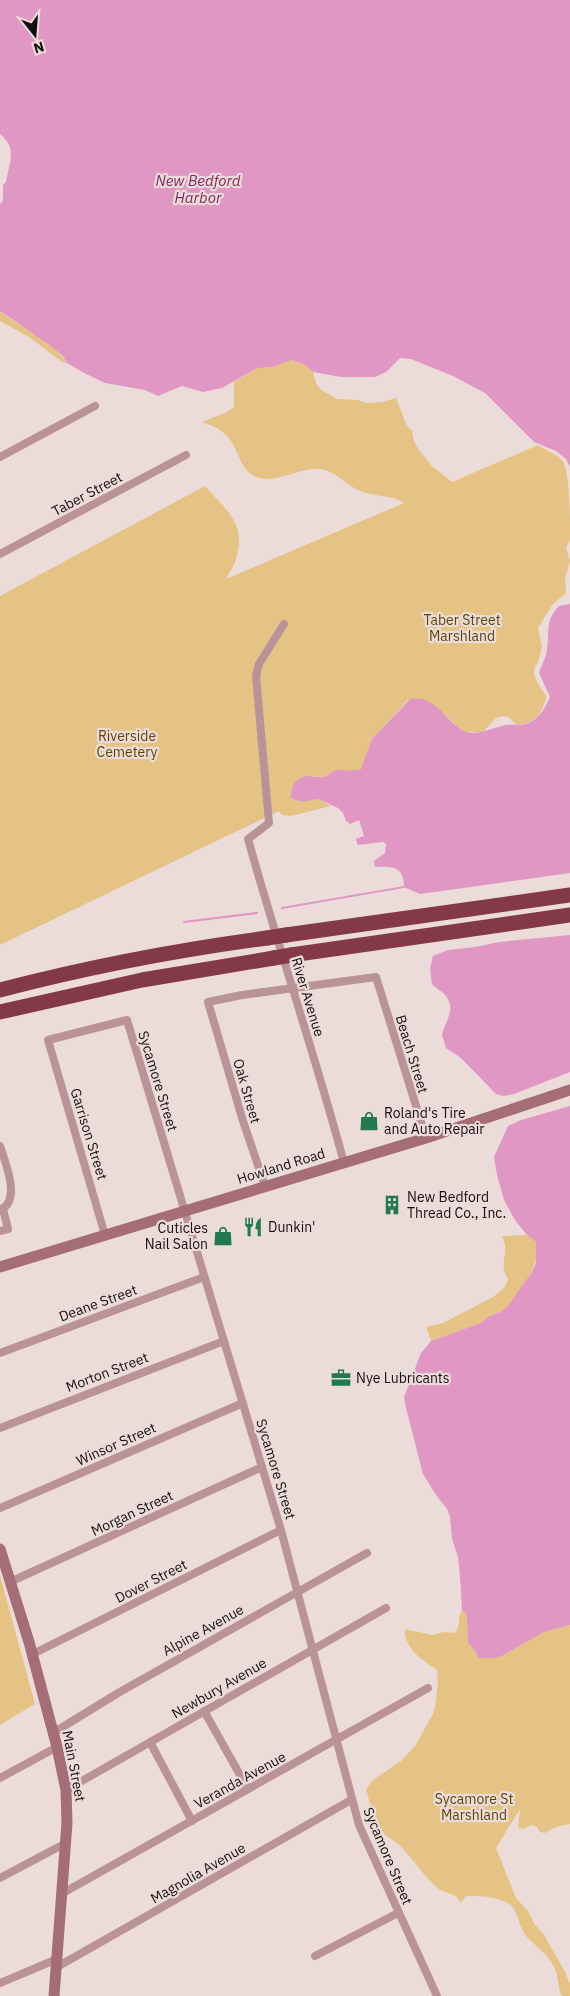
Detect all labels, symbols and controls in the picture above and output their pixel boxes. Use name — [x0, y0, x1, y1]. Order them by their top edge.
north arrow — [10, 10, 60, 60]
text: N — [31, 37, 46, 58]
water label: New Bedford Harbor — [155, 171, 241, 207]
street label: Taber Street — [49, 468, 125, 520]
park label: Taber Street Marshland — [423, 611, 501, 645]
park label: Riverside Cemetery — [96, 727, 158, 761]
street label: River Avenue — [287, 955, 329, 1039]
street label: Beach Street — [392, 1013, 432, 1095]
street label: Sycamore Street — [134, 1029, 182, 1133]
street label: Oak Street — [229, 1057, 265, 1126]
street label: Garrison Street — [66, 1086, 112, 1182]
place label: Roland's Tire and Auto Repair — [384, 1104, 484, 1138]
shop icon: Roland's Tire and Auto Repair — [358, 1110, 380, 1132]
street label: Howland Road — [235, 1144, 327, 1188]
place label: New Bedford Thread Co., Inc. — [407, 1188, 506, 1222]
building icon: New Bedford Thread Co., Inc. — [381, 1194, 403, 1216]
restaurant icon: Dunkin' — [242, 1216, 264, 1238]
place label: Dunkin' — [268, 1218, 315, 1236]
place label: Cuticles Nail Salon — [145, 1219, 208, 1253]
shop icon: Cuticles Nail Salon — [212, 1225, 234, 1247]
street label: Deane Street — [56, 1281, 140, 1325]
street label: Morton Street — [63, 1348, 151, 1396]
office icon: Nye Lubricants — [330, 1367, 352, 1389]
place label: Nye Lubricants — [356, 1369, 450, 1387]
street label: Sycamore Street — [252, 1417, 300, 1521]
street label: Winsor Street — [73, 1418, 159, 1470]
street label: Morgan Street — [88, 1486, 176, 1540]
street label: Dover Street — [112, 1555, 190, 1607]
street label: Alpine Avenue — [159, 1600, 247, 1660]
street label: Newbury Avenue — [168, 1653, 270, 1722]
street label: Main Street — [58, 1729, 90, 1803]
street label: Veranda Avenue — [191, 1747, 289, 1813]
park label: Sycamore St Marshland — [435, 1790, 513, 1824]
street label: Sycamore Street — [359, 1805, 417, 1908]
street label: Magnolia Avenue — [147, 1838, 249, 1908]

